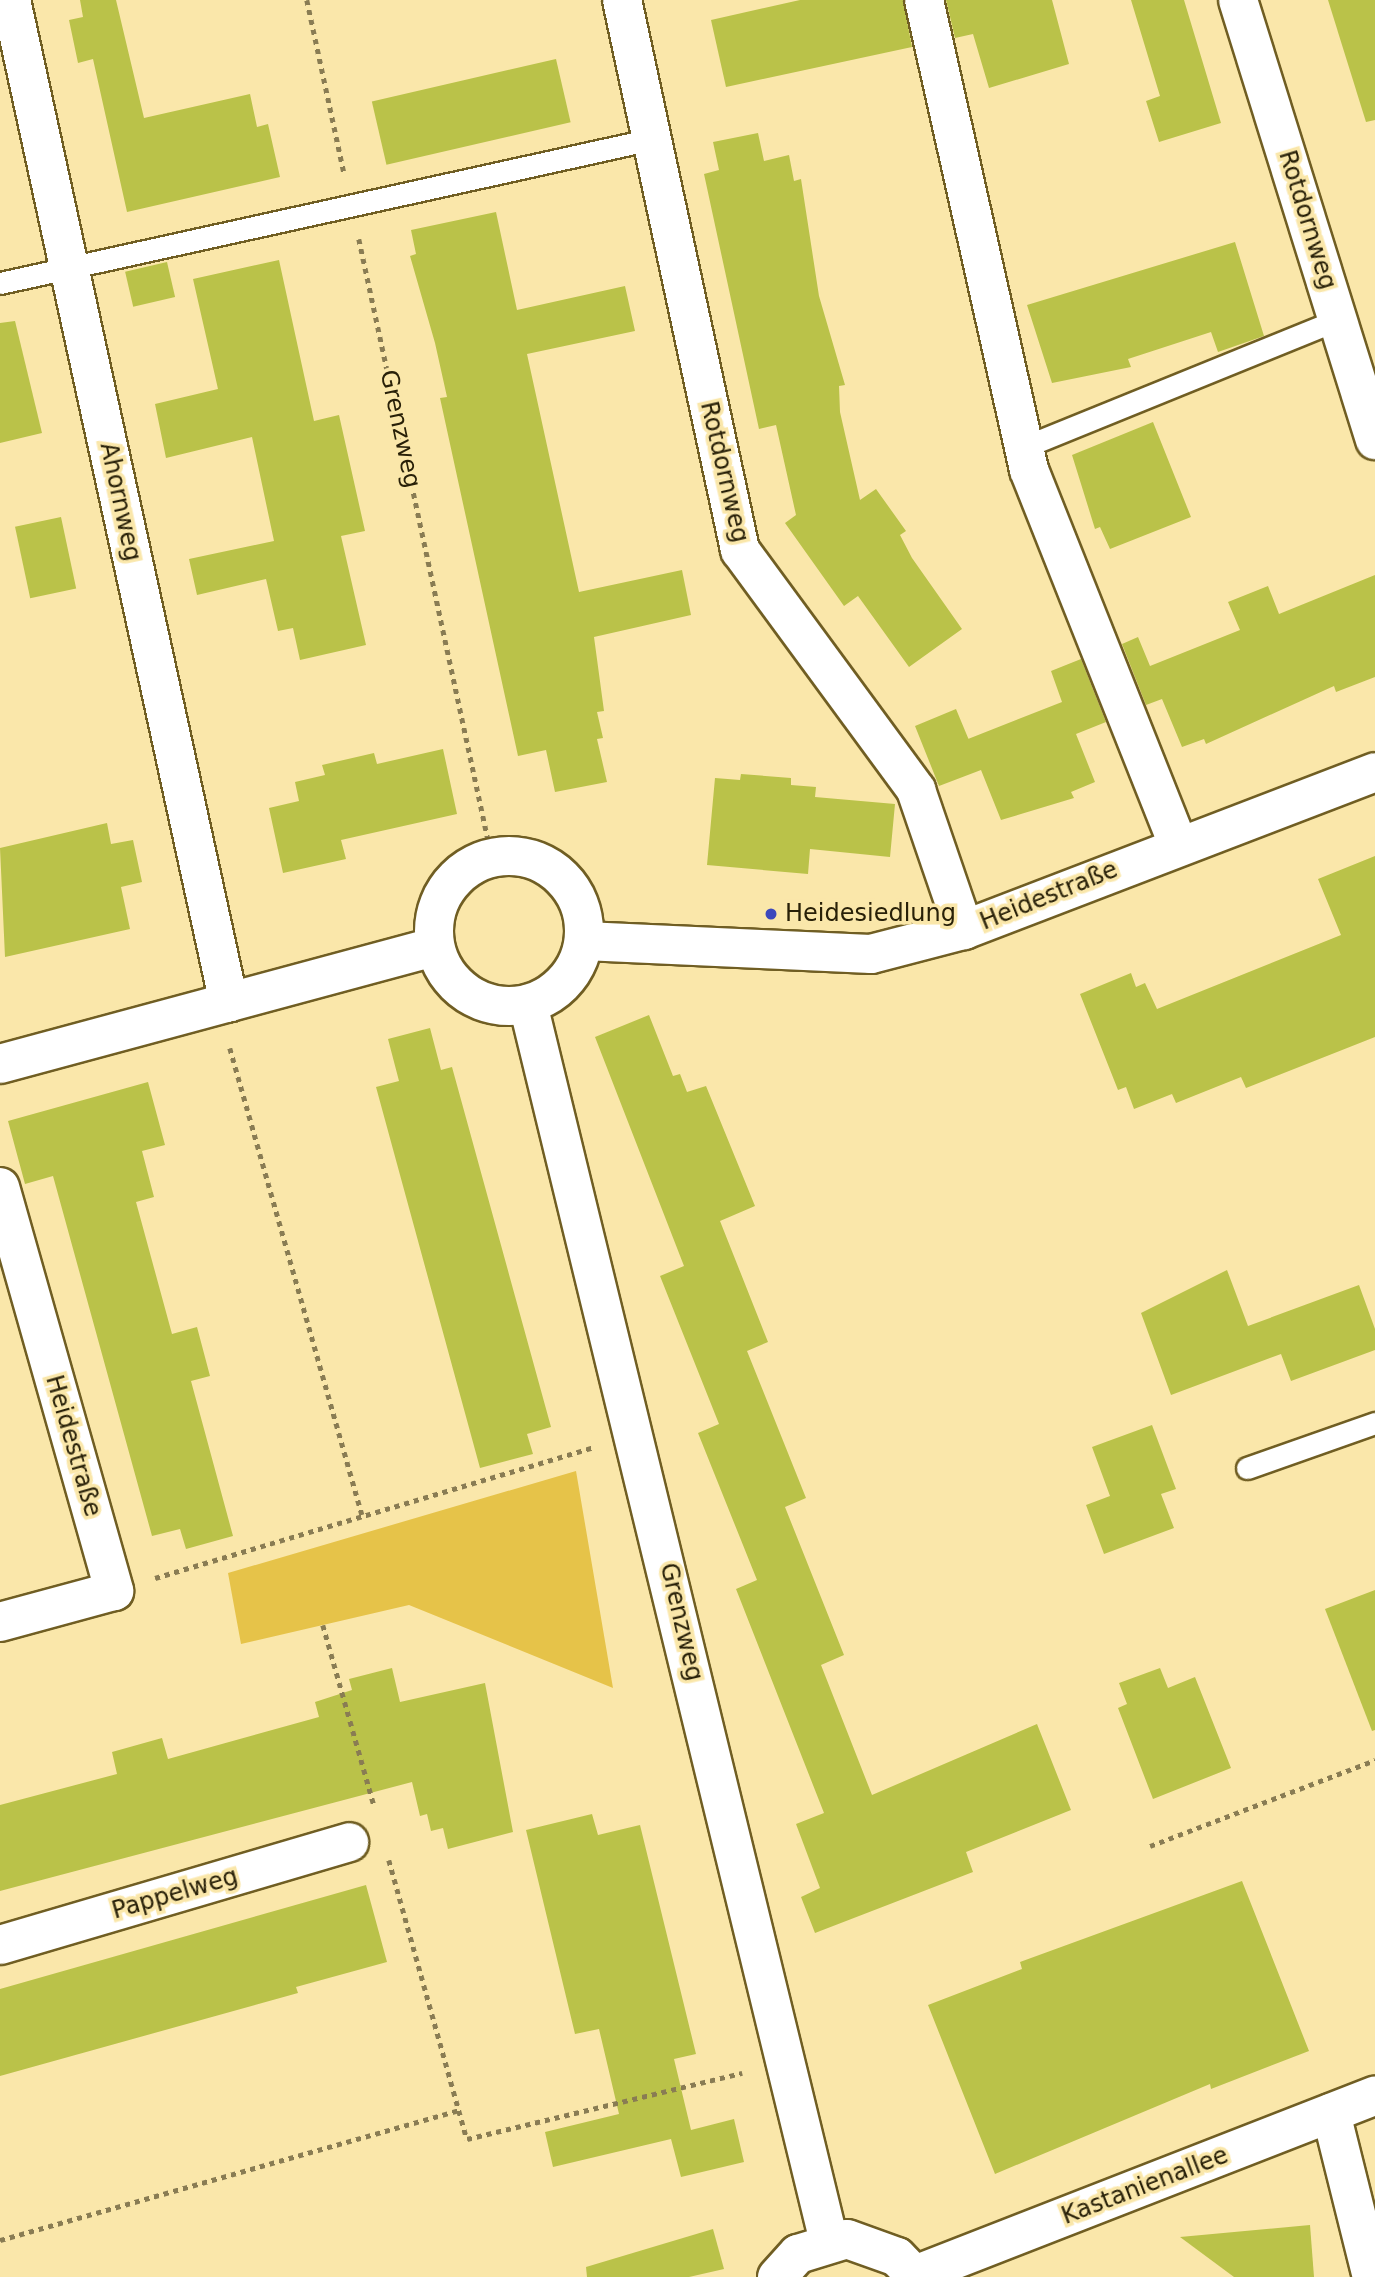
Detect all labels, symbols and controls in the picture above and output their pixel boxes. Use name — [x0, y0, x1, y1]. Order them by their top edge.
street label: Rotdornweg — [1272, 147, 1342, 293]
street label: Grenzweg — [373, 367, 427, 491]
street label: Rotdornweg — [694, 399, 754, 545]
street label: Ahornweg — [93, 440, 147, 564]
street label: Heidestraße — [976, 855, 1122, 937]
place label: Heidesiedlung — [785, 900, 956, 928]
marker: Heidesiedlung — [763, 906, 779, 922]
street label: Heidestraße — [39, 1372, 107, 1520]
street label: Grenzweg — [653, 1560, 709, 1684]
street label: Pappelweg — [109, 1862, 241, 1926]
street label: Kastanienallee — [1058, 2141, 1232, 2231]

